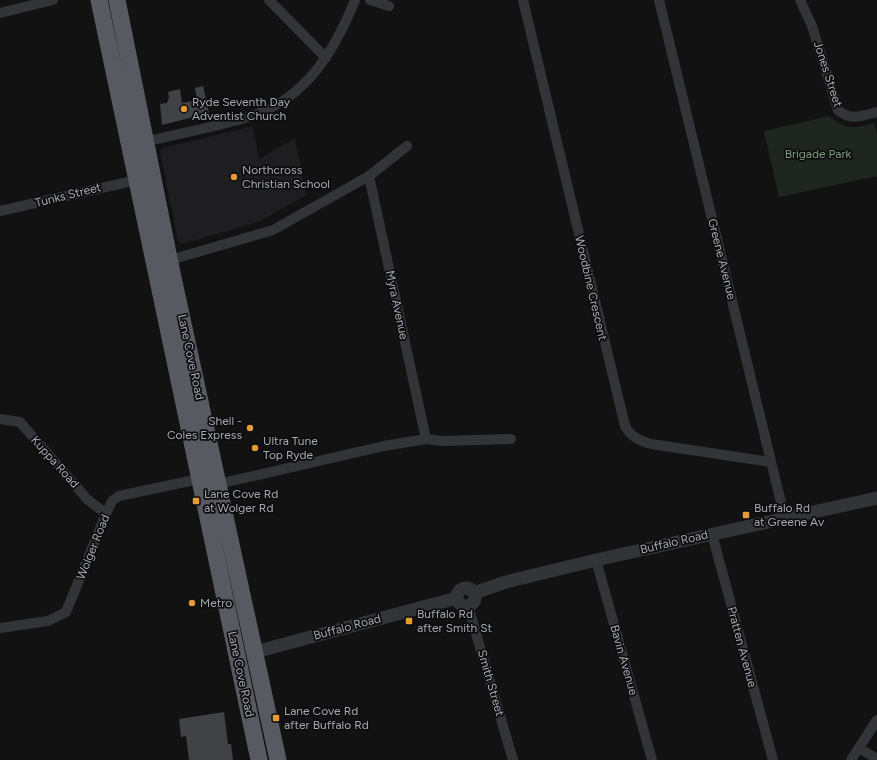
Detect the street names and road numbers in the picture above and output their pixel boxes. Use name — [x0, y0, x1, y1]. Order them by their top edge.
street label: Jones Street — [811, 39, 845, 109]
street label: Tunks Street — [34, 180, 103, 210]
street label: Greene Avenue — [705, 217, 739, 301]
street label: Woodbine Crescent — [572, 234, 610, 342]
street label: Myra Avenue — [383, 269, 411, 341]
street label: Lane Cove Road — [175, 313, 207, 401]
street label: Kuppa Road — [28, 433, 82, 491]
street label: Wolger Road — [74, 512, 112, 582]
street label: Buffalo Road — [639, 527, 709, 557]
street label: Pratten Avenue — [725, 605, 760, 689]
street label: Buffalo Road — [312, 611, 382, 643]
street label: Bavin Avenue — [607, 623, 641, 697]
street label: Lane Cove Road — [225, 630, 257, 718]
street label: Smith Street — [475, 648, 507, 718]

